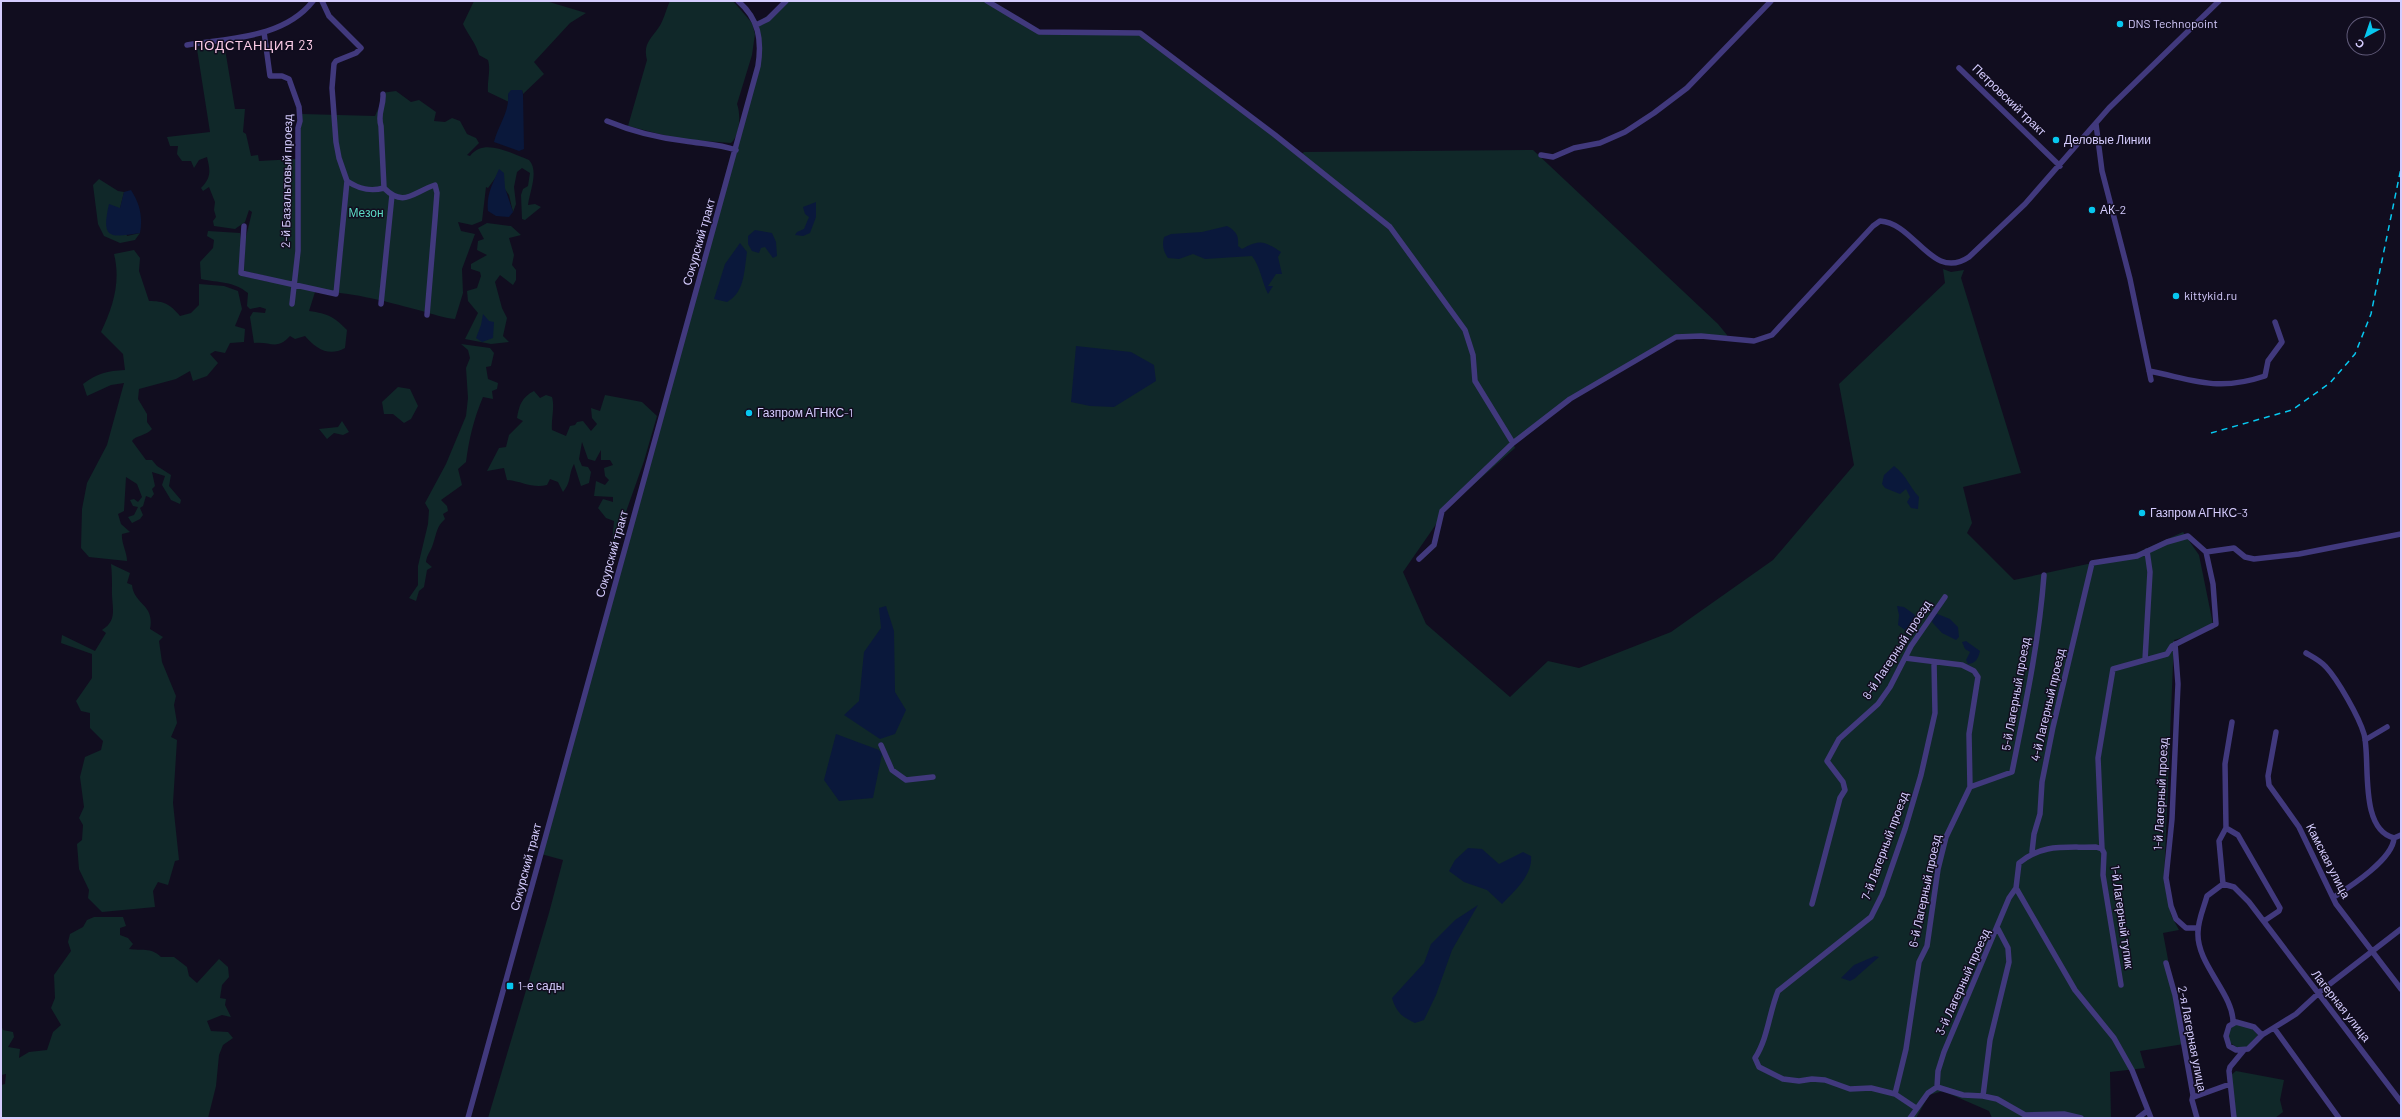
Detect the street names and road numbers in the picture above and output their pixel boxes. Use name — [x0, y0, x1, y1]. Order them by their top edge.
street label: Петровский тракт — [1969, 61, 2050, 139]
street label: 2-й Базальтовый проезд — [278, 114, 295, 248]
street label: Сокурский тракт — [679, 196, 718, 287]
street label: Сокурский тракт — [592, 508, 631, 599]
street label: 8-й Лагерный проезд — [1859, 597, 1934, 702]
street label: 5-й Лагерный проезд — [1998, 636, 2033, 752]
street label: 4-й Лагерный проезд — [2027, 647, 2068, 763]
street label: 1-й Лагерный проезд — [2150, 737, 2171, 851]
street label: 7-й Лагерный проезд — [1858, 790, 1911, 902]
street label: Сокурский тракт — [507, 821, 545, 912]
street label: Камская улица — [2303, 821, 2354, 901]
street label: 6-й Лагерный проезд — [1905, 833, 1944, 949]
street label: 1-й Лагерный тупик — [2108, 864, 2137, 970]
street label: 3-й Лагерный проезд — [1932, 926, 1993, 1037]
street label: Лагерная улица — [2309, 967, 2374, 1045]
street label: 2-я Лагерная улица — [2175, 985, 2210, 1093]

